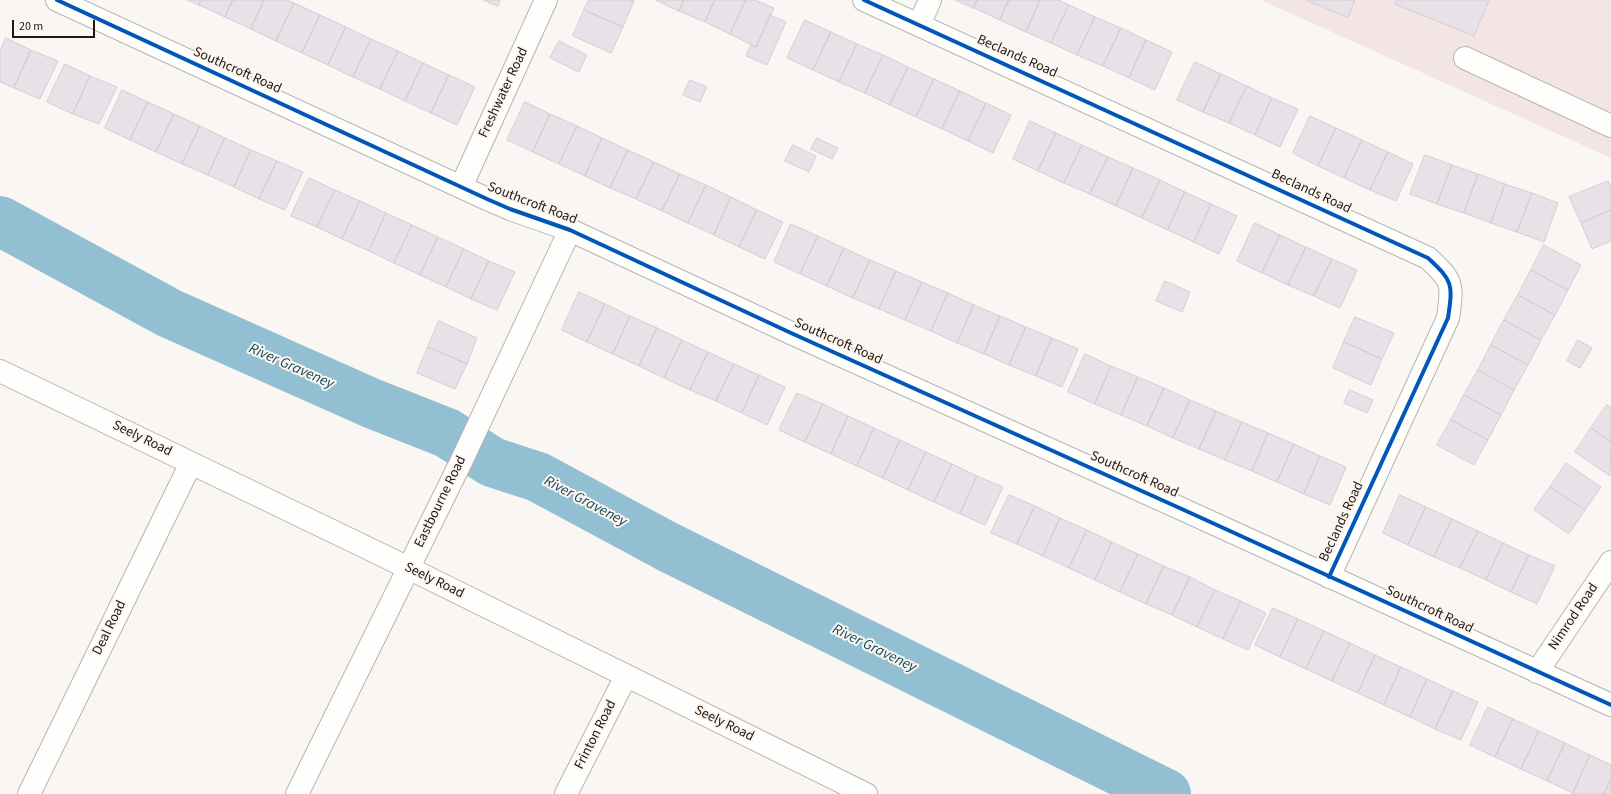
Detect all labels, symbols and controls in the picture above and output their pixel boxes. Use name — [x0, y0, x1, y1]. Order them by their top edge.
scale bar — [14, 12, 97, 38]
text: 20 m — [19, 18, 43, 35]
street label: Beclands Road — [974, 32, 1060, 82]
street label: Southcroft Road — [190, 44, 284, 98]
street label: Freshwater Road — [476, 45, 532, 141]
street label: Beclands Road — [1268, 166, 1354, 218]
street label: Southcroft Road — [485, 179, 579, 229]
street label: Southcroft Road — [791, 315, 885, 369]
water label: River Graveney — [246, 340, 336, 394]
street label: Seely Road — [109, 417, 175, 461]
street label: Southcroft Road — [1087, 448, 1181, 502]
street label: Eastbourne Road — [412, 453, 470, 551]
water label: River Graveney — [541, 473, 629, 531]
street label: Beclands Road — [1316, 479, 1368, 565]
street label: Seely Road — [401, 559, 467, 603]
street label: Nimrod Road — [1545, 580, 1603, 654]
street label: Southcroft Road — [1382, 582, 1476, 638]
street label: Deal Road — [90, 598, 130, 658]
water label: River Graveney — [829, 621, 919, 677]
street label: Frinton Road — [571, 698, 621, 772]
street label: Seely Road — [691, 702, 757, 746]

